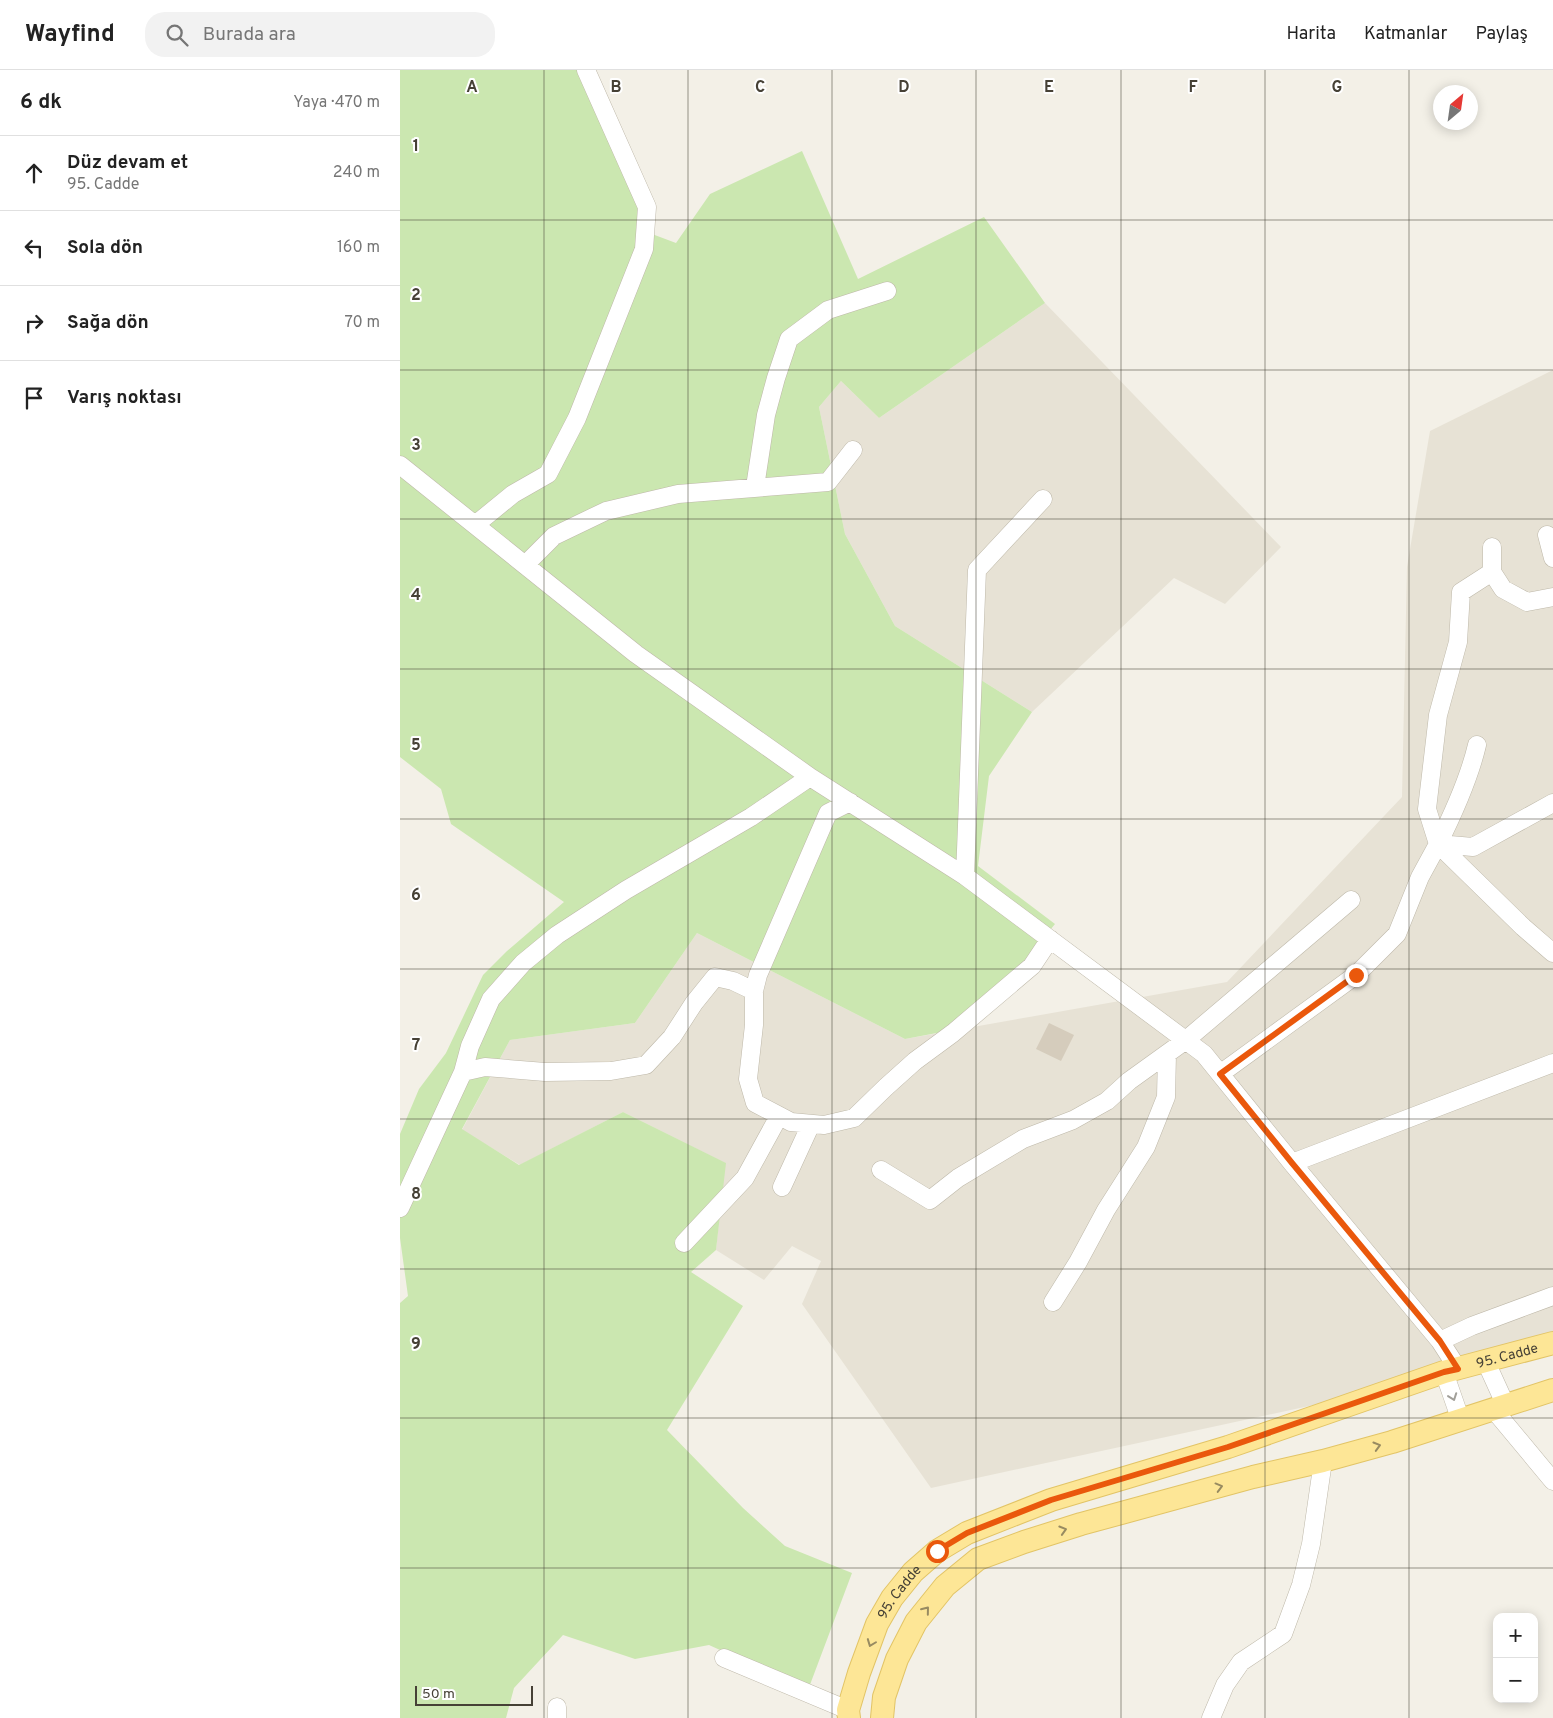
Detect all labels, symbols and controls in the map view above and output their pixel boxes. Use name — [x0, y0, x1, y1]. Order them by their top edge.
search box — [145, 12, 495, 57]
text: Wayfind — [25, 20, 115, 50]
icon: search — [163, 21, 191, 49]
text: Burada ara — [203, 23, 296, 47]
text: Harita — [1287, 23, 1336, 46]
text: Katmanlar — [1364, 23, 1447, 46]
text: Paylaş — [1475, 23, 1528, 46]
text: A — [466, 78, 478, 98]
text: B — [610, 78, 622, 98]
text: C — [755, 78, 765, 98]
text: D — [898, 78, 910, 98]
text: E — [1044, 78, 1054, 98]
text: F — [1188, 78, 1198, 98]
text: G — [1332, 78, 1342, 98]
north arrow — [1433, 85, 1478, 130]
text: 6 dk — [20, 89, 62, 116]
text: Yaya · 470 m — [293, 93, 380, 113]
text: 1 — [413, 137, 419, 157]
text: Düz devam et — [67, 151, 188, 175]
icon: ahead — [20, 159, 48, 187]
text: 240 m — [333, 163, 380, 183]
text: 95. Cadde — [67, 175, 139, 195]
icon: left — [20, 234, 48, 262]
text: Sola dön — [67, 236, 143, 260]
text: 160 m — [337, 238, 380, 258]
text: 2 — [411, 286, 421, 306]
icon: right — [20, 309, 48, 337]
text: Sağa dön — [67, 311, 149, 335]
text: 70 m — [345, 313, 380, 333]
icon: arrive — [20, 384, 48, 412]
text: Varış noktası — [67, 386, 182, 410]
text: 3 — [411, 436, 421, 456]
text: 4 — [411, 586, 421, 606]
text: 5 — [411, 736, 421, 756]
text: 6 — [411, 886, 421, 906]
route end — [1345, 964, 1368, 987]
text: 7 — [412, 1036, 420, 1056]
text: 8 — [411, 1185, 421, 1205]
text: 9 — [411, 1335, 421, 1355]
street label: 95. Cadde — [1475, 1340, 1540, 1373]
one-way arrow — [1447, 1392, 1457, 1400]
one-way arrow — [1372, 1442, 1380, 1452]
one-way arrow — [1215, 1482, 1223, 1492]
one-way arrow — [1058, 1525, 1066, 1535]
route start — [926, 1540, 949, 1563]
street label: 95. Cadde — [875, 1562, 925, 1623]
one-way arrow — [921, 1606, 930, 1615]
map controls — [1493, 1613, 1538, 1703]
button: + — [1493, 1613, 1538, 1658]
one-way arrow — [867, 1638, 877, 1646]
button: − — [1493, 1658, 1538, 1703]
scale bar — [415, 1683, 532, 1706]
text: 50 m — [422, 1686, 455, 1703]

